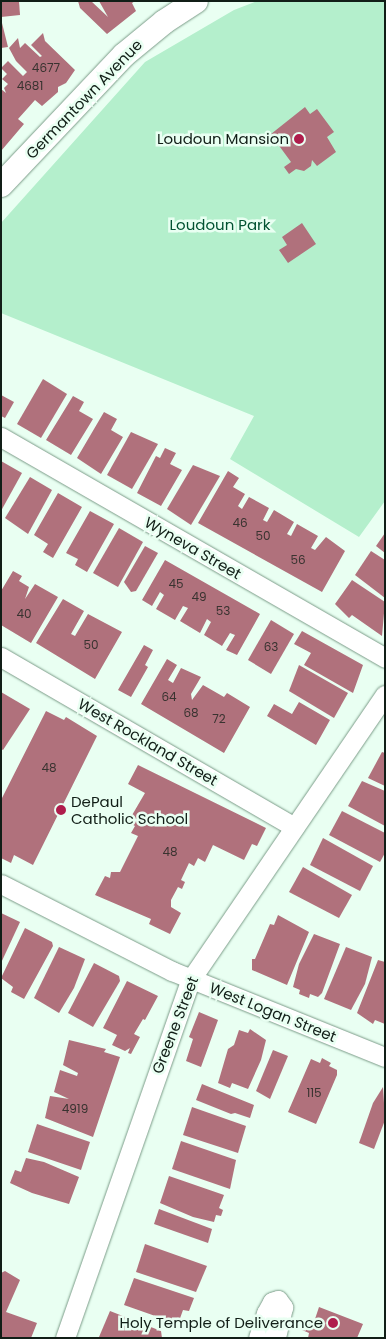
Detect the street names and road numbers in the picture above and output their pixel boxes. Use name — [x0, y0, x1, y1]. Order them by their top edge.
street label: Germantown Avenue — [22, 36, 146, 162]
street label: Wyneva Street — [142, 513, 244, 583]
street label: West Rockland Street — [75, 695, 221, 789]
street label: Greene Street — [148, 974, 202, 1076]
street label: West Logan Street — [207, 978, 339, 1046]

